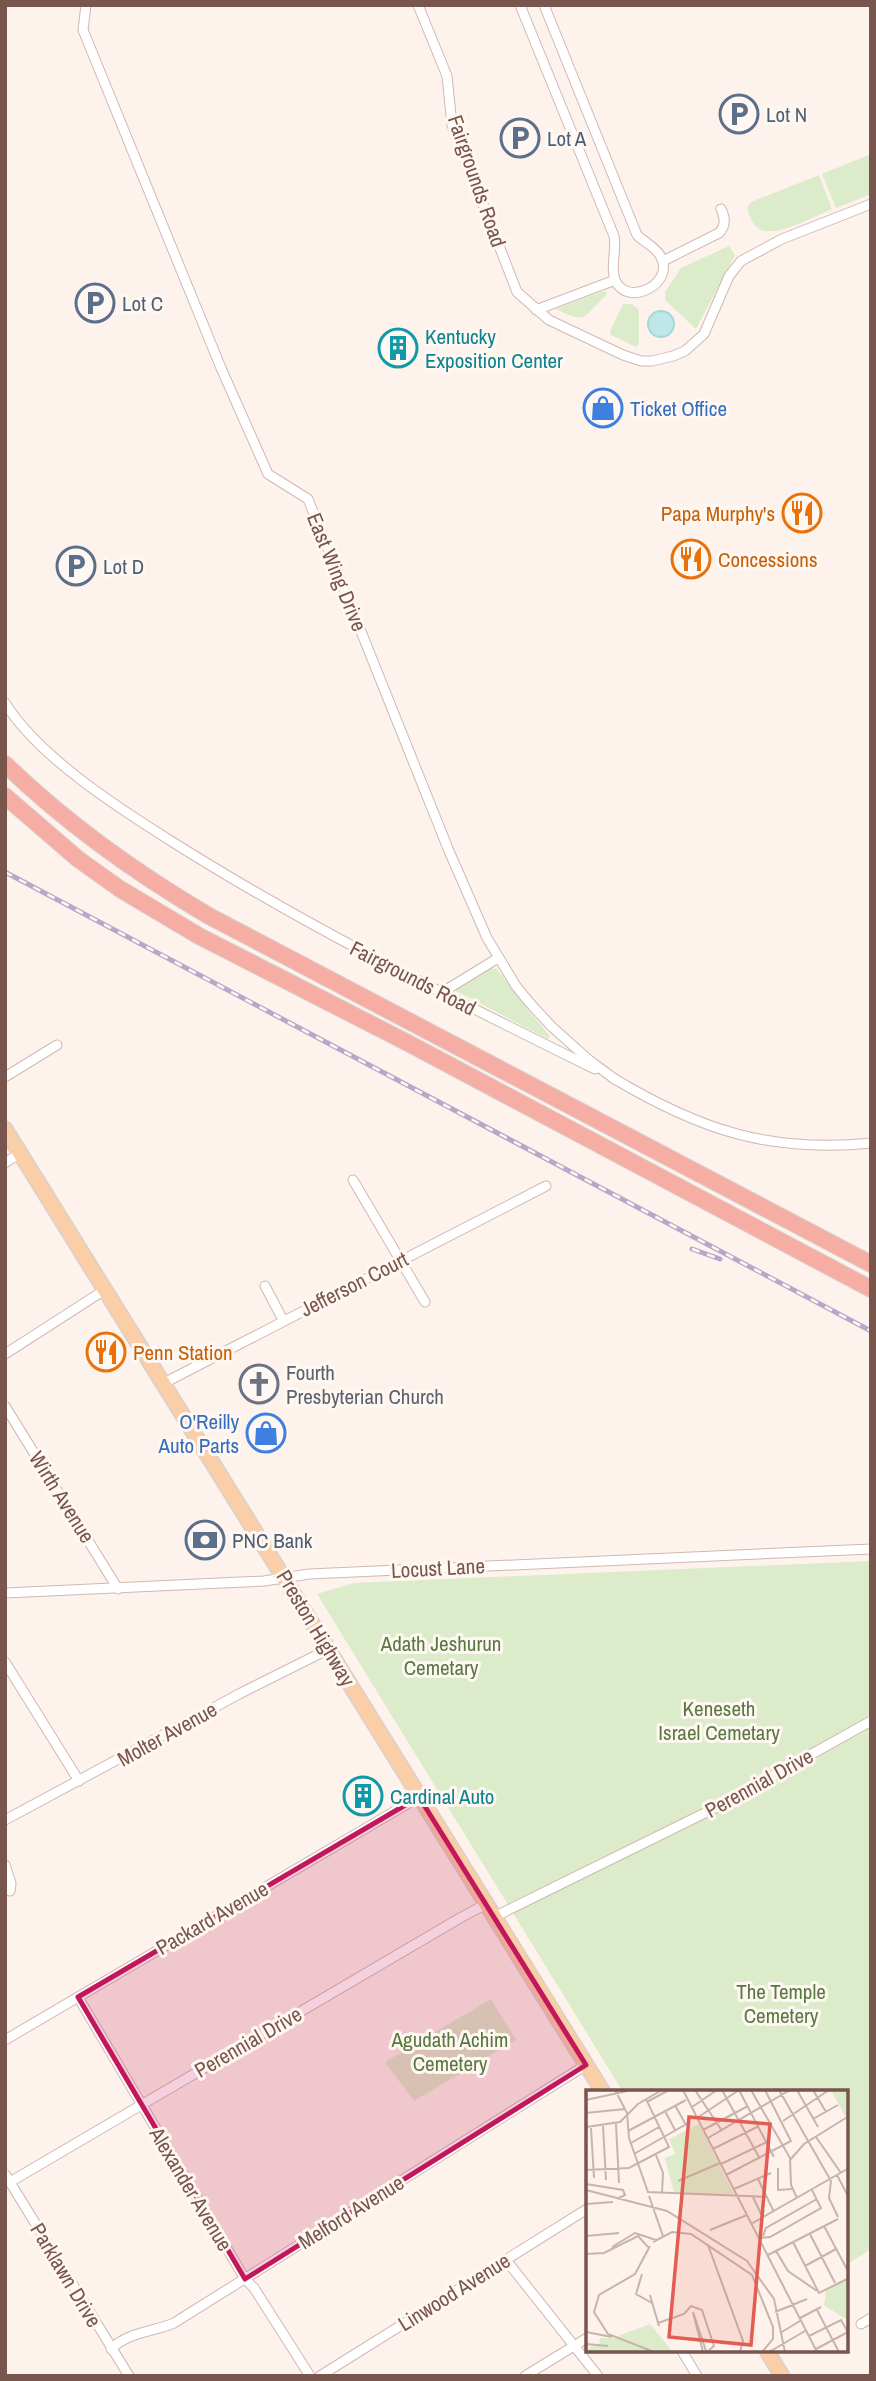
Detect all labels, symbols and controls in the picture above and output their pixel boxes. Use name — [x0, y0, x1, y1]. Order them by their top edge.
parking icon: Lot N — [718, 93, 760, 135]
place label: Lot N — [766, 100, 807, 129]
street label: Fairgrounds Road — [441, 111, 513, 251]
parking icon: Lot A — [499, 117, 541, 159]
place label: Lot A — [547, 124, 587, 153]
parking icon: Lot C — [74, 282, 116, 324]
place label: Lot C — [122, 289, 163, 318]
place label: Kentucky Exposition Center — [425, 322, 563, 375]
building icon: Kentucky Exposition Center — [377, 327, 419, 369]
shop icon: Ticket Office — [582, 387, 624, 429]
place label: Ticket Office — [630, 394, 727, 423]
restaurant icon: Papa Murphy's — [781, 492, 823, 534]
place label: Papa Murphy's — [661, 499, 775, 528]
street label: East Wing Drive — [300, 508, 374, 636]
restaurant icon: Concessions — [670, 538, 712, 580]
parking icon: Lot D — [55, 545, 97, 587]
place label: Concessions — [718, 545, 818, 574]
place label: Lot D — [103, 552, 144, 581]
street label: Fairgrounds Road — [345, 934, 481, 1022]
street label: Jefferson Court — [295, 1244, 413, 1324]
restaurant icon: Penn Station — [85, 1331, 127, 1373]
place label: Penn Station — [133, 1338, 233, 1367]
place label: Fourth Presbyterian Church — [286, 1358, 444, 1411]
church icon: Fourth Presbyterian Church — [238, 1363, 280, 1405]
place label: O'Reilly Auto Parts — [158, 1407, 239, 1460]
shop icon: O'Reilly Auto Parts — [245, 1412, 287, 1454]
street label: Wirth Avenue — [22, 1446, 102, 1548]
bank icon: PNC Bank — [184, 1519, 226, 1561]
place label: PNC Bank — [232, 1526, 313, 1555]
street label: Locust Lane — [390, 1551, 486, 1585]
street label: Preston Highway — [270, 1564, 362, 1692]
park label: Adath Jeshurun Cemetary — [380, 1629, 501, 1682]
park label: Keneseth Israel Cemetary — [658, 1694, 780, 1747]
street label: Molter Avenue — [112, 1695, 222, 1773]
street label: Perennial Drive — [700, 1741, 818, 1825]
building icon: Cardinal Auto — [342, 1775, 384, 1817]
place label: Cardinal Auto — [390, 1782, 494, 1811]
street label: Packard Avenue — [151, 1874, 273, 1962]
park label: The Temple Cemetery — [736, 1977, 826, 2030]
street label: Perennial Drive — [189, 2000, 307, 2084]
park label: Agudath Achim Cemetery — [391, 2025, 508, 2078]
inset map — [586, 2090, 848, 2353]
street label: Alexander Avenue — [142, 2121, 239, 2256]
street label: Melford Avenue — [293, 2168, 409, 2256]
street label: Parklawn Drive — [24, 2217, 108, 2333]
street label: Linwood Avenue — [392, 2246, 516, 2338]

